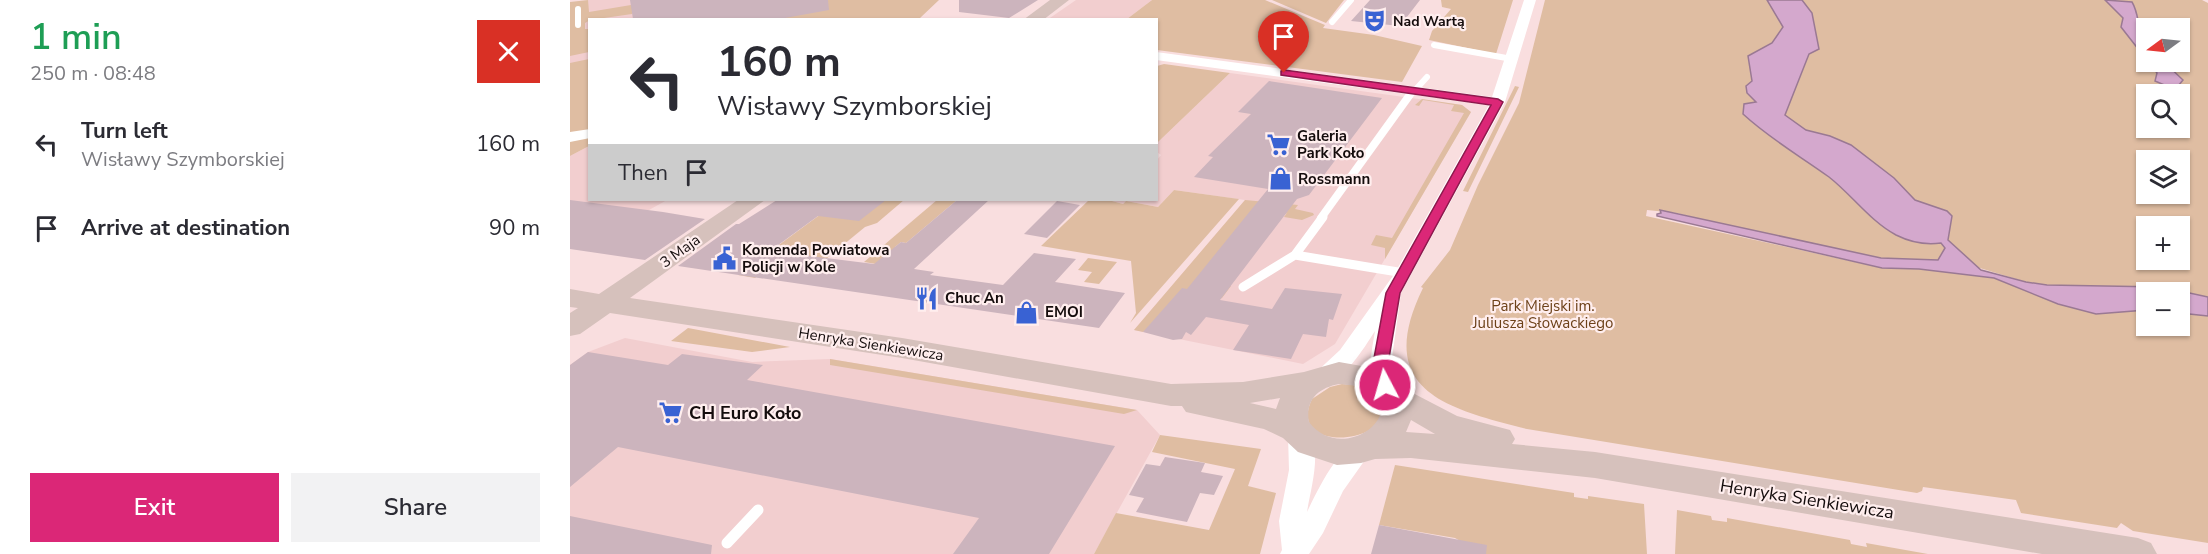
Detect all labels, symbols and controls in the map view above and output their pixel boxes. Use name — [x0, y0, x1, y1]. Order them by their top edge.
theatre icon: Nad Wartą — [1362, 8, 1388, 34]
pin — [1258, 11, 1309, 73]
place label: Nad Wartą — [1393, 12, 1465, 31]
text: 1 min — [30, 13, 122, 62]
north arrow — [2136, 18, 2190, 72]
map controls — [2136, 18, 2190, 336]
button: close — [477, 20, 540, 83]
icon: arrive — [1267, 20, 1300, 53]
text: 160 m — [717, 34, 841, 91]
icon: left — [618, 42, 696, 120]
text: 250 m · 08:48 — [30, 60, 156, 87]
button: search — [2136, 84, 2190, 138]
text: Wisławy Szymborskiej — [717, 88, 992, 125]
text: Turn left — [81, 116, 168, 146]
place label: Galeria Park Koło — [1297, 126, 1365, 163]
icon: left — [30, 128, 63, 161]
text: 160 m — [476, 129, 540, 159]
supermarket icon: Galeria Park Koło — [1266, 132, 1292, 158]
text: Wisławy Szymborskiej — [81, 146, 285, 173]
button: layers — [2136, 150, 2190, 204]
icon: arrive — [680, 156, 713, 189]
text: Then — [618, 158, 668, 188]
shop icon: Rossmann — [1267, 166, 1293, 192]
place label: Rossmann — [1298, 169, 1370, 189]
icon: arrive — [30, 212, 63, 245]
text: Arrive at destination — [81, 213, 290, 243]
text: 90 m — [489, 213, 540, 243]
button: + — [2136, 216, 2190, 270]
street label: 3 Maja — [656, 230, 704, 272]
place label: Komenda Powiatowa Policji w Kole — [742, 240, 889, 277]
public building icon: Komenda Powiatowa Policji w Kole — [711, 246, 737, 272]
button: − — [2136, 282, 2190, 336]
restaurant icon: Chuc An — [914, 285, 940, 311]
place label: Chuc An — [945, 288, 1004, 308]
park label: Park Miejski im. Juliusza Słowackiego — [1472, 296, 1613, 333]
shop icon: EMOI — [1014, 299, 1040, 325]
place label: EMOI — [1045, 302, 1083, 322]
street label: Henryka Sienkiewicza — [797, 323, 945, 365]
position arrow — [1353, 353, 1417, 417]
supermarket icon: CH Euro Koło — [658, 400, 684, 426]
place label: CH Euro Koło — [689, 401, 801, 425]
button: Exit — [30, 473, 279, 542]
button: Share — [291, 473, 540, 542]
street label: Henryka Sienkiewicza — [1718, 473, 1896, 525]

